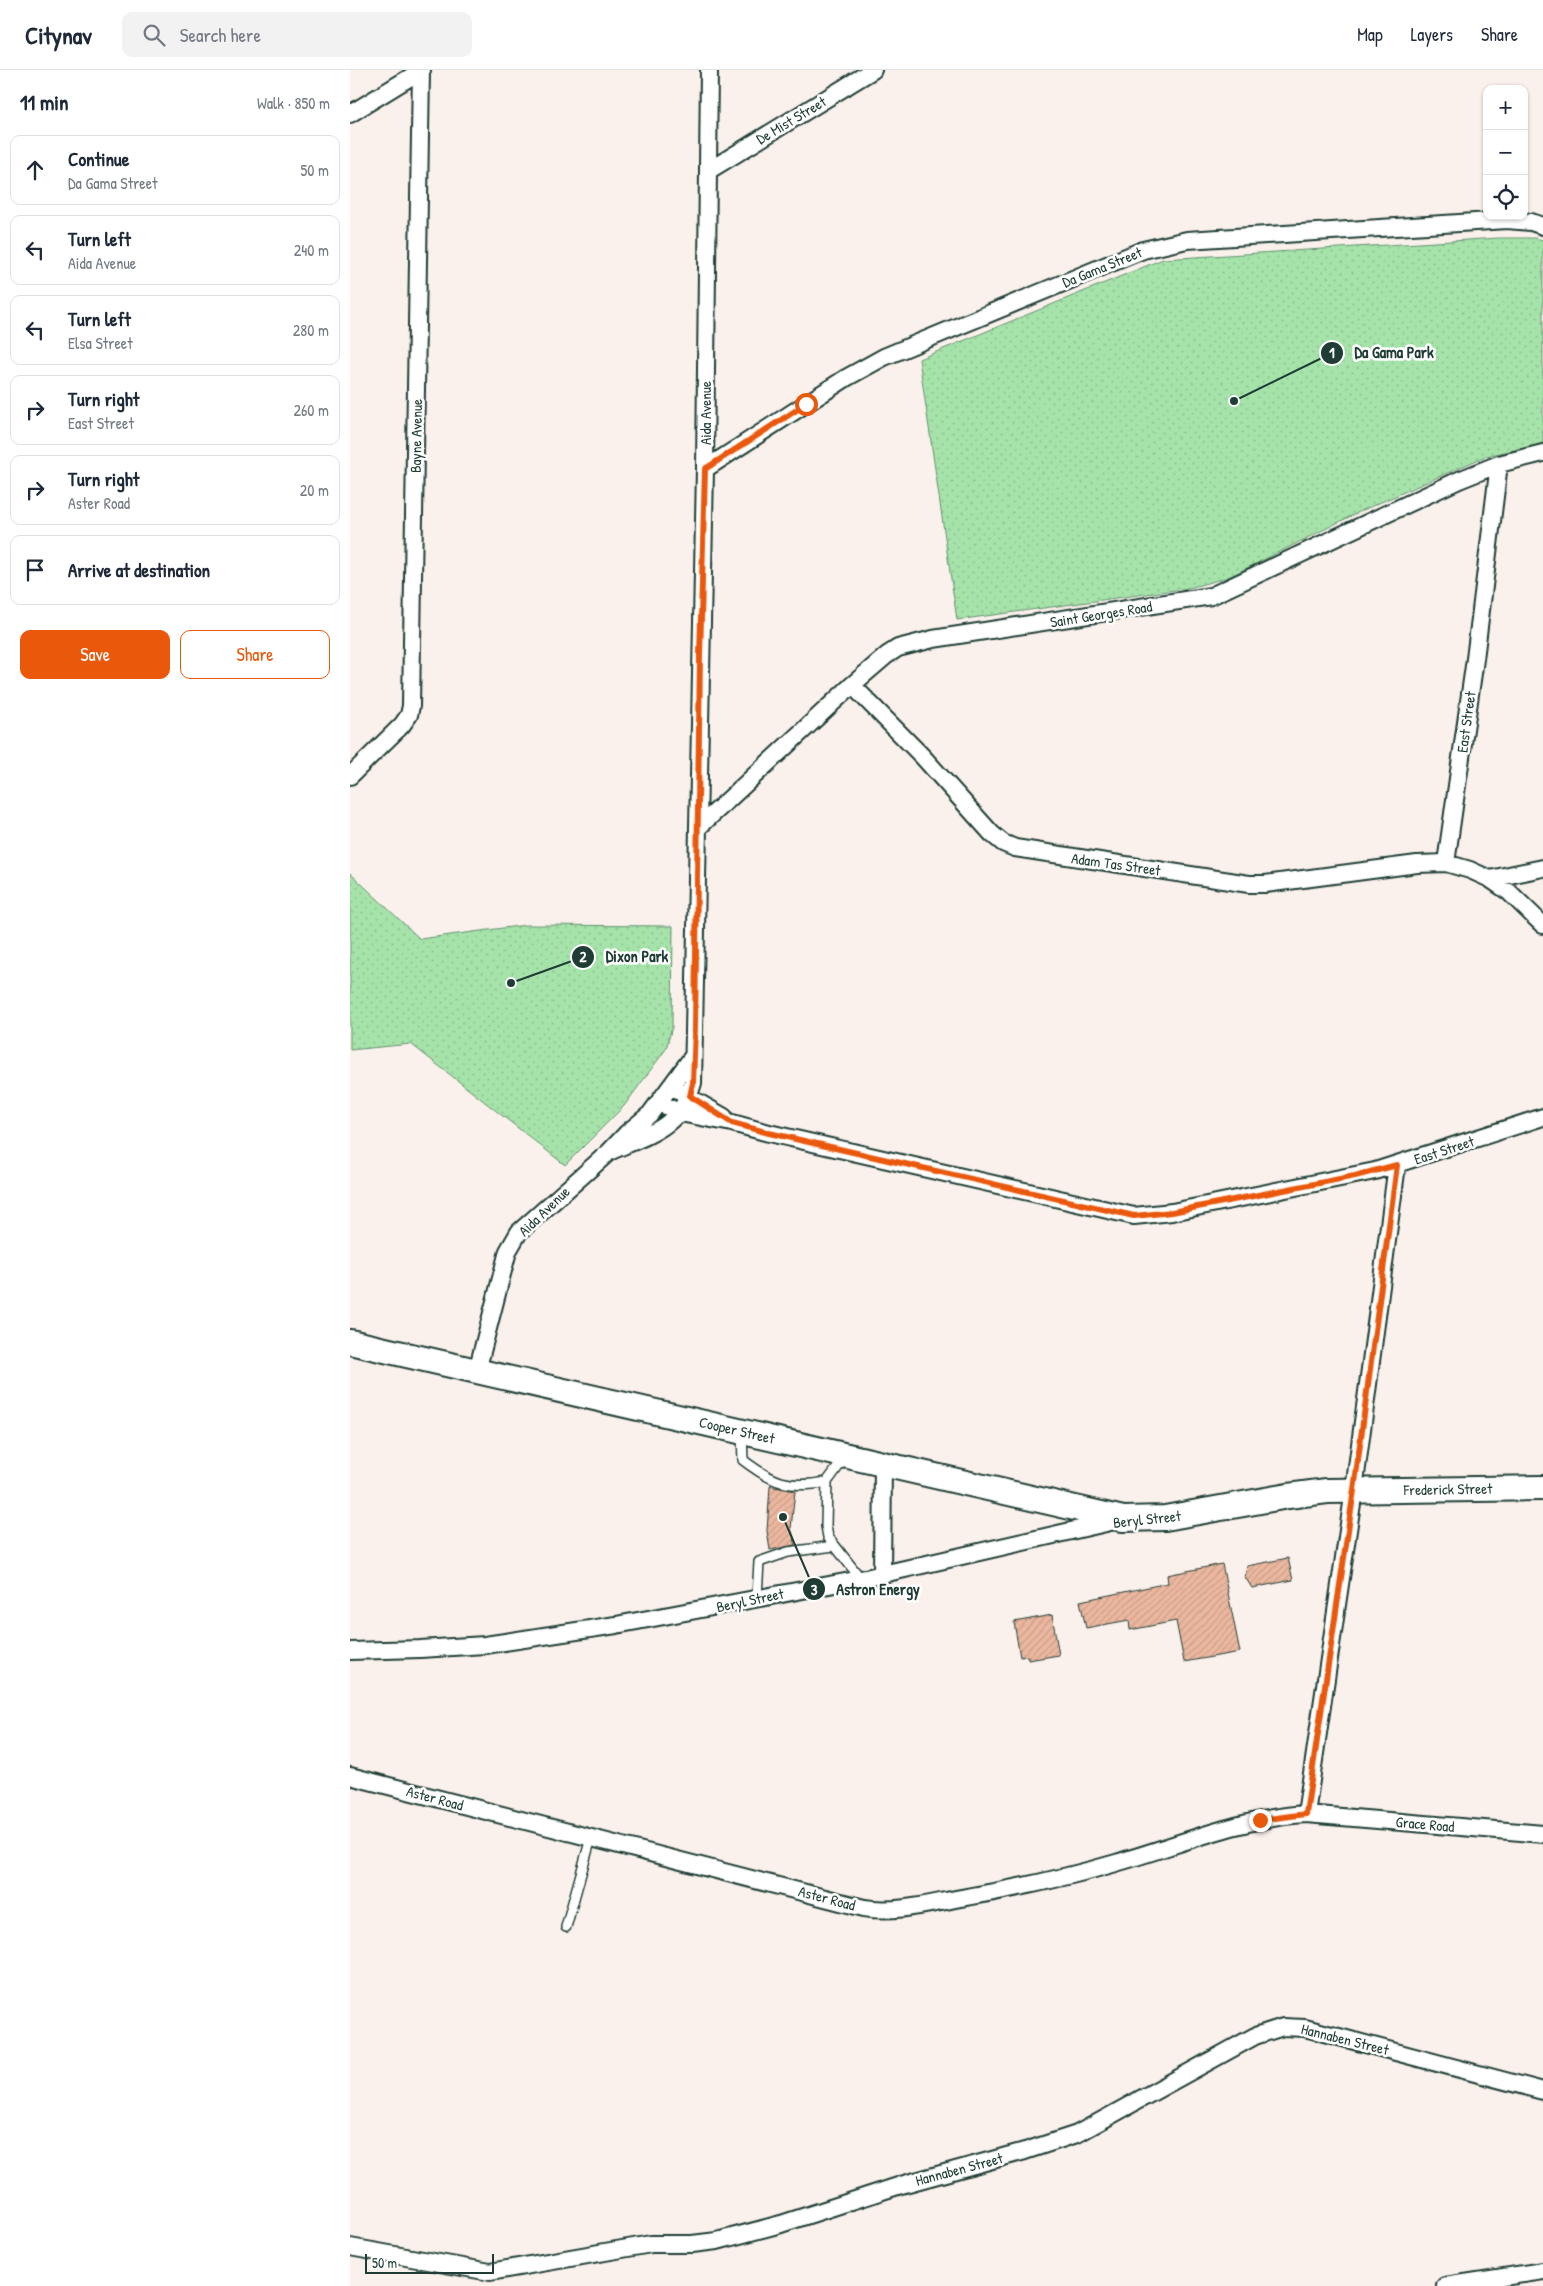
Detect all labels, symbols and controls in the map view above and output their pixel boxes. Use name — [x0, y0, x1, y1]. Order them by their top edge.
search box — [122, 12, 472, 57]
text: Citynav — [25, 19, 92, 51]
icon: search — [140, 21, 168, 49]
text: Search here — [180, 22, 261, 48]
text: Map — [1357, 22, 1383, 47]
text: Layers — [1411, 22, 1453, 47]
text: Share — [1481, 22, 1518, 47]
map controls — [1483, 85, 1528, 220]
button: + — [1483, 85, 1528, 130]
text: 11 min — [20, 88, 69, 117]
street label: De Mist Street — [752, 90, 831, 149]
text: Walk · 850 m — [257, 92, 330, 114]
button: − — [1483, 130, 1528, 175]
text: Continue — [68, 146, 129, 172]
icon: ahead — [21, 156, 49, 184]
text: 50 m — [301, 159, 329, 181]
text: Da Gama Street — [68, 172, 158, 194]
button: locate — [1483, 175, 1528, 220]
text: Turn left — [68, 226, 131, 252]
icon: left — [21, 236, 49, 264]
text: 240 m — [294, 239, 329, 261]
street label: Da Gama Street — [1059, 241, 1146, 292]
text: Aida Avenue — [68, 252, 136, 274]
text: Turn left — [68, 306, 131, 332]
icon: left — [21, 316, 49, 344]
text: 280 m — [293, 319, 329, 341]
text: Elsa Street — [68, 332, 133, 354]
callout: Da Gama Park — [1319, 337, 1444, 368]
text: Da Gama Park — [1354, 341, 1434, 363]
text: 1 — [1329, 342, 1335, 363]
street label: Aida Avenue — [695, 381, 716, 445]
text: Turn right — [68, 386, 139, 412]
route start — [795, 393, 818, 416]
icon: right — [21, 396, 49, 424]
text: 260 m — [293, 399, 329, 421]
street label: Bayne Avenue — [405, 399, 427, 473]
text: East Street — [68, 412, 134, 434]
text: Turn right — [68, 466, 139, 492]
icon: right — [21, 476, 49, 504]
text: 20 m — [300, 479, 329, 501]
text: Aster Road — [68, 492, 130, 514]
icon: arrive — [21, 556, 49, 584]
text: Arrive at destination — [68, 557, 210, 583]
street label: Saint Georges Road — [1049, 596, 1154, 632]
button: Save — [20, 630, 170, 679]
button: Share — [180, 630, 330, 679]
street label: East Street — [1451, 689, 1481, 754]
street label: Adam Tas Street — [1070, 847, 1163, 881]
callout: Dixon Park — [570, 941, 678, 972]
text: Dixon Park — [606, 945, 669, 967]
text: 2 — [579, 946, 587, 967]
street label: East Street — [1411, 1130, 1477, 1170]
street label: Aida Avenue — [514, 1181, 574, 1241]
street label: Cooper Street — [697, 1411, 778, 1449]
street label: Frederick Street — [1402, 1478, 1493, 1500]
street label: Beryl Street — [1112, 1505, 1183, 1533]
callout: Astron Energy — [802, 1574, 930, 1605]
text: Astron Energy — [836, 1578, 920, 1601]
text: 3 — [811, 1579, 818, 1600]
street label: Beryl Street — [715, 1582, 786, 1617]
street label: Aster Road — [404, 1780, 466, 1816]
route end — [1249, 1809, 1272, 1832]
street label: Grace Road — [1395, 1811, 1455, 1837]
street label: Aster Road — [796, 1880, 858, 1916]
street label: Hannaben Street — [1299, 2018, 1392, 2060]
street label: Hannaben Street — [913, 2147, 1006, 2191]
scale bar — [365, 2251, 494, 2274]
text: 50 m — [372, 2253, 397, 2272]

